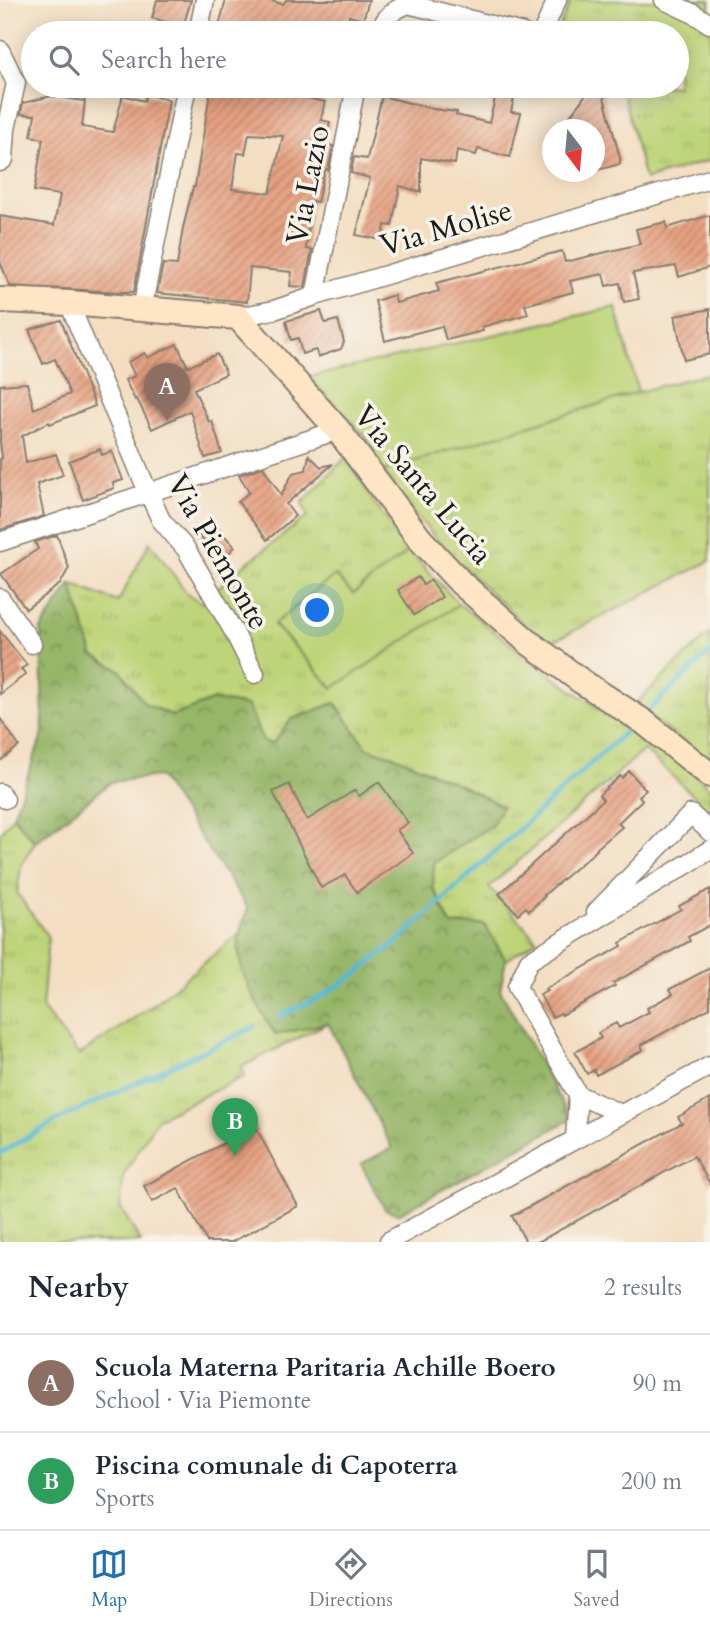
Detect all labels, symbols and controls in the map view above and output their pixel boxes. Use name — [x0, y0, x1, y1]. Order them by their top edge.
search box — [21, 21, 689, 98]
icon: search — [45, 41, 83, 79]
text: Search here — [101, 42, 227, 77]
north arrow — [542, 119, 605, 182]
street label: Via Lazio — [276, 122, 340, 248]
street label: Via Molise — [375, 190, 517, 266]
pin: A — [144, 363, 190, 421]
street label: Via Santa Lucia — [344, 396, 502, 574]
street label: Via Piemonte — [157, 467, 279, 637]
your location — [300, 593, 334, 627]
pin: B — [212, 1098, 258, 1156]
text: Nearby — [28, 1267, 129, 1308]
text: 2 results — [604, 1272, 682, 1303]
text: Scuola Materna Paritaria Achille Boero — [95, 1350, 556, 1385]
text: A — [42, 1368, 60, 1399]
text: 90 m — [633, 1368, 682, 1399]
text: School · Via Piemonte — [95, 1385, 311, 1416]
text: Piscina comunale di Capoterra — [95, 1448, 458, 1483]
text: B — [43, 1466, 59, 1497]
text: 200 m — [621, 1466, 682, 1497]
text: Sports — [95, 1483, 155, 1514]
tab: Map — [90, 1545, 128, 1613]
tab: Directions — [309, 1545, 393, 1613]
tab: Saved — [574, 1545, 620, 1613]

